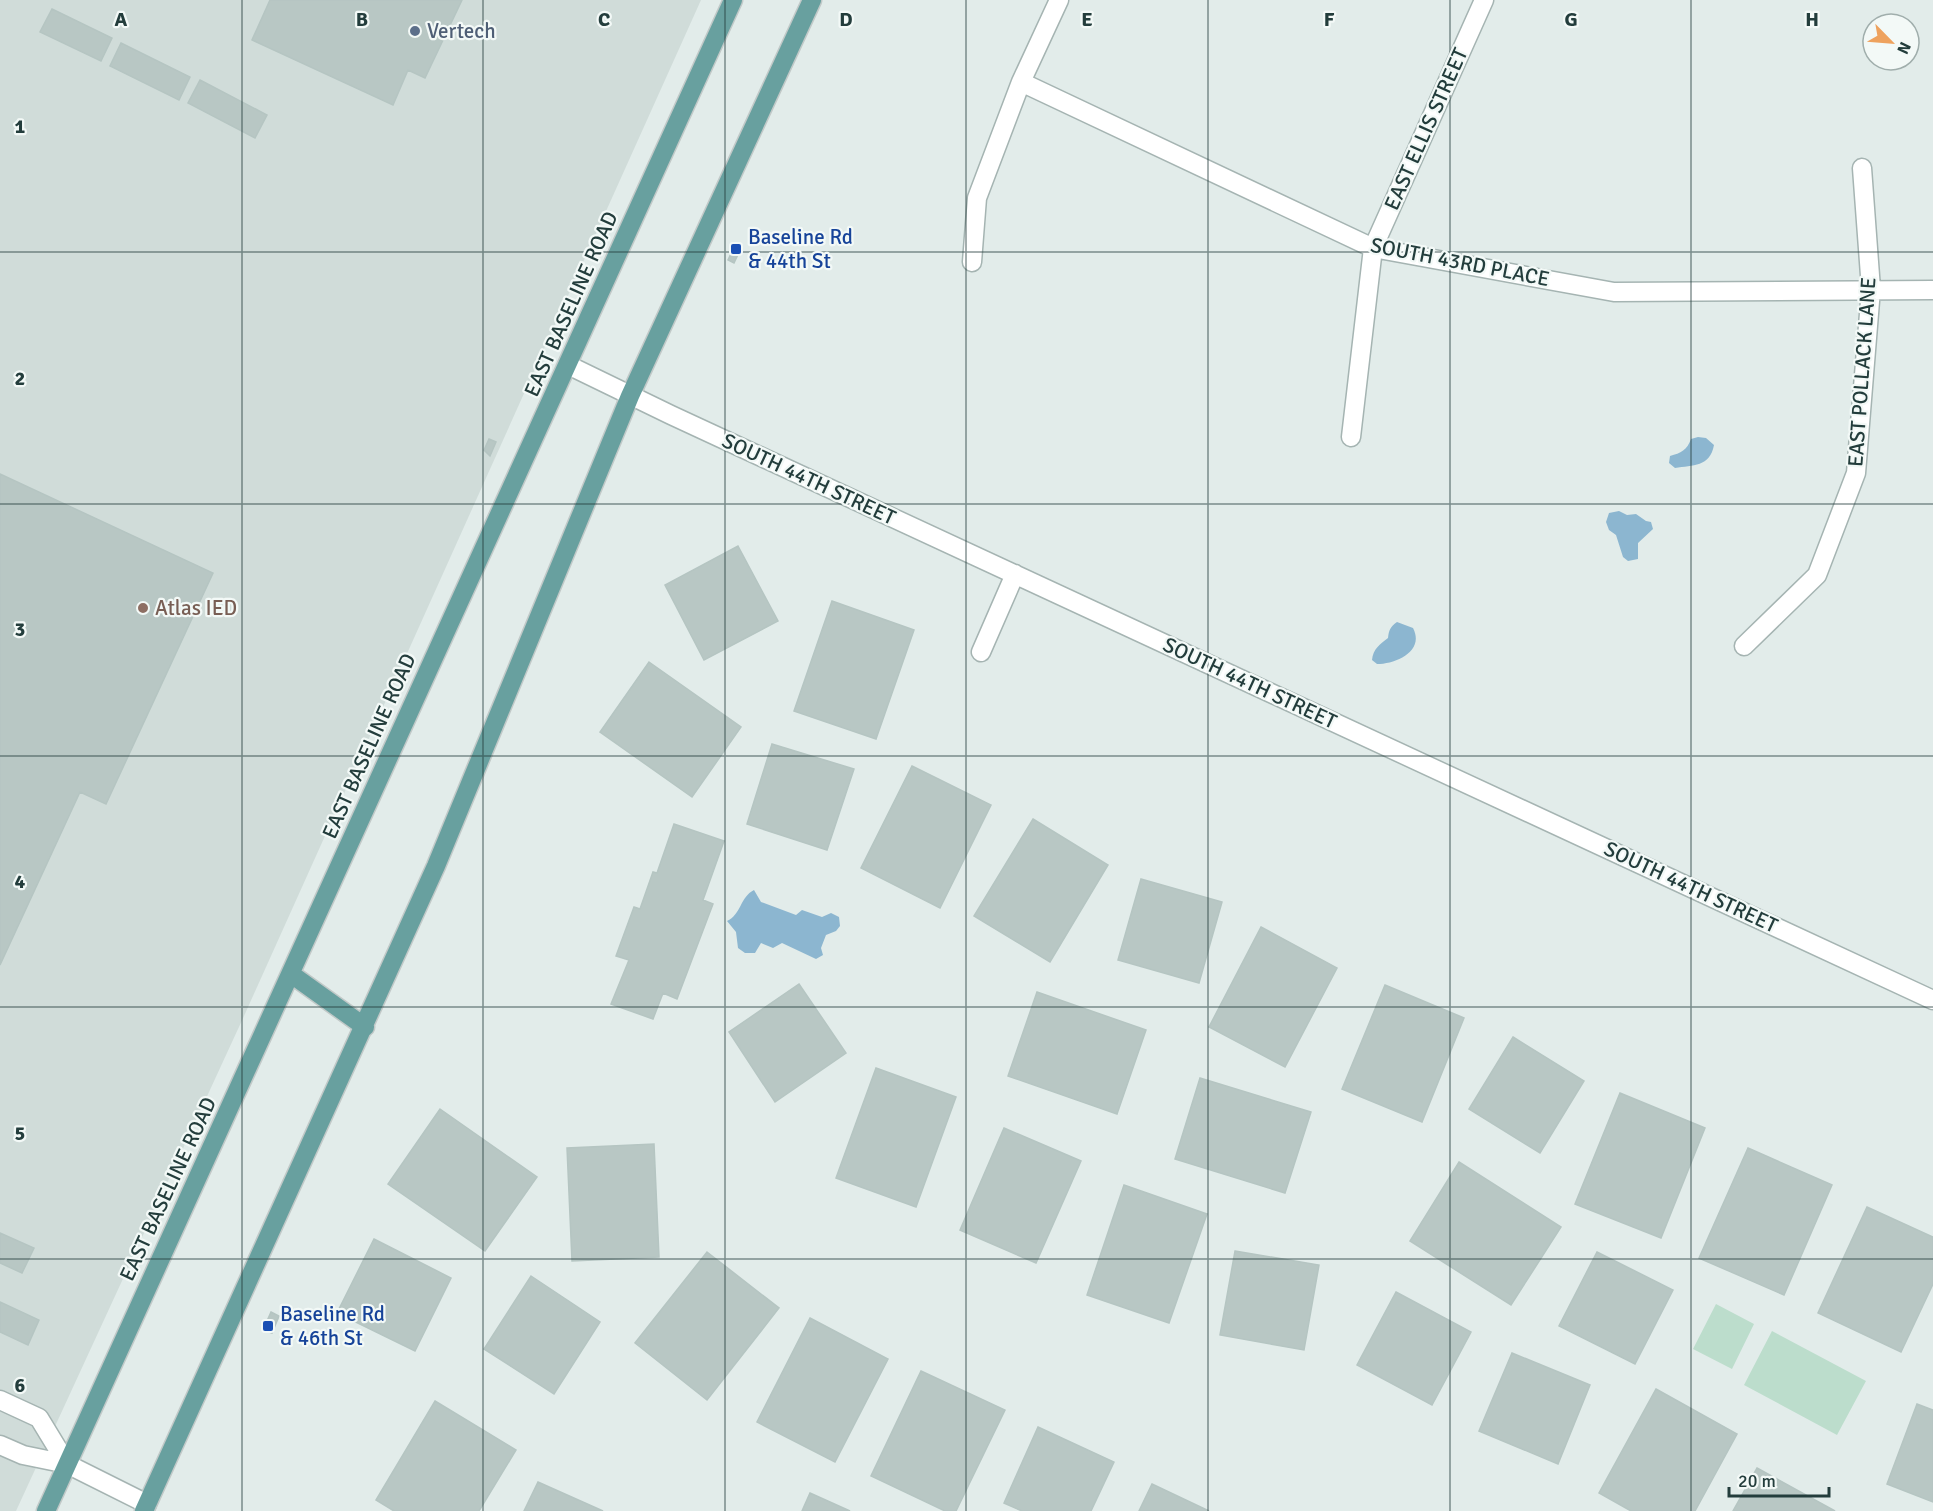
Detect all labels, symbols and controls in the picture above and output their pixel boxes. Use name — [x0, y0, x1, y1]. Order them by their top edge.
text: A — [115, 7, 128, 32]
text: B — [356, 7, 368, 32]
text: C — [598, 7, 610, 32]
text: D — [839, 7, 853, 32]
text: E — [1081, 7, 1093, 32]
text: F — [1324, 7, 1335, 32]
text: G — [1564, 7, 1578, 32]
text: H — [1805, 7, 1819, 32]
north arrow — [1861, 12, 1921, 72]
place label: Vertech — [427, 18, 496, 44]
marker: Vertech — [408, 24, 422, 38]
text: N — [1892, 39, 1915, 57]
street label: EAST ELLIS STREET — [1379, 43, 1474, 214]
text: 1 — [15, 114, 26, 139]
street label: EAST BASELINE ROAD — [518, 207, 624, 401]
place label: Baseline Rd & 44th St — [748, 224, 853, 274]
street label: SOUTH 43RD PLACE — [1368, 232, 1552, 292]
marker: Baseline Rd & 44th St — [729, 242, 743, 256]
street label: EAST POLLACK LANE — [1842, 276, 1882, 468]
text: 2 — [15, 366, 25, 391]
street label: SOUTH 44TH STREET — [718, 427, 901, 531]
place label: Atlas IED — [155, 595, 237, 621]
marker: Atlas IED — [136, 601, 150, 615]
text: 3 — [15, 617, 25, 642]
street label: SOUTH 44TH STREET — [1159, 631, 1342, 735]
street label: EAST BASELINE ROAD — [316, 649, 422, 843]
street label: SOUTH 44TH STREET — [1600, 835, 1783, 939]
text: 4 — [15, 869, 26, 894]
street label: EAST BASELINE ROAD — [114, 1093, 222, 1285]
text: 5 — [15, 1121, 25, 1146]
place label: Baseline Rd & 46th St — [280, 1301, 385, 1351]
marker: Baseline Rd & 46th St — [261, 1319, 275, 1333]
text: 6 — [15, 1373, 26, 1398]
scale bar — [1729, 1460, 1830, 1498]
text: 20 m — [1738, 1470, 1776, 1492]

